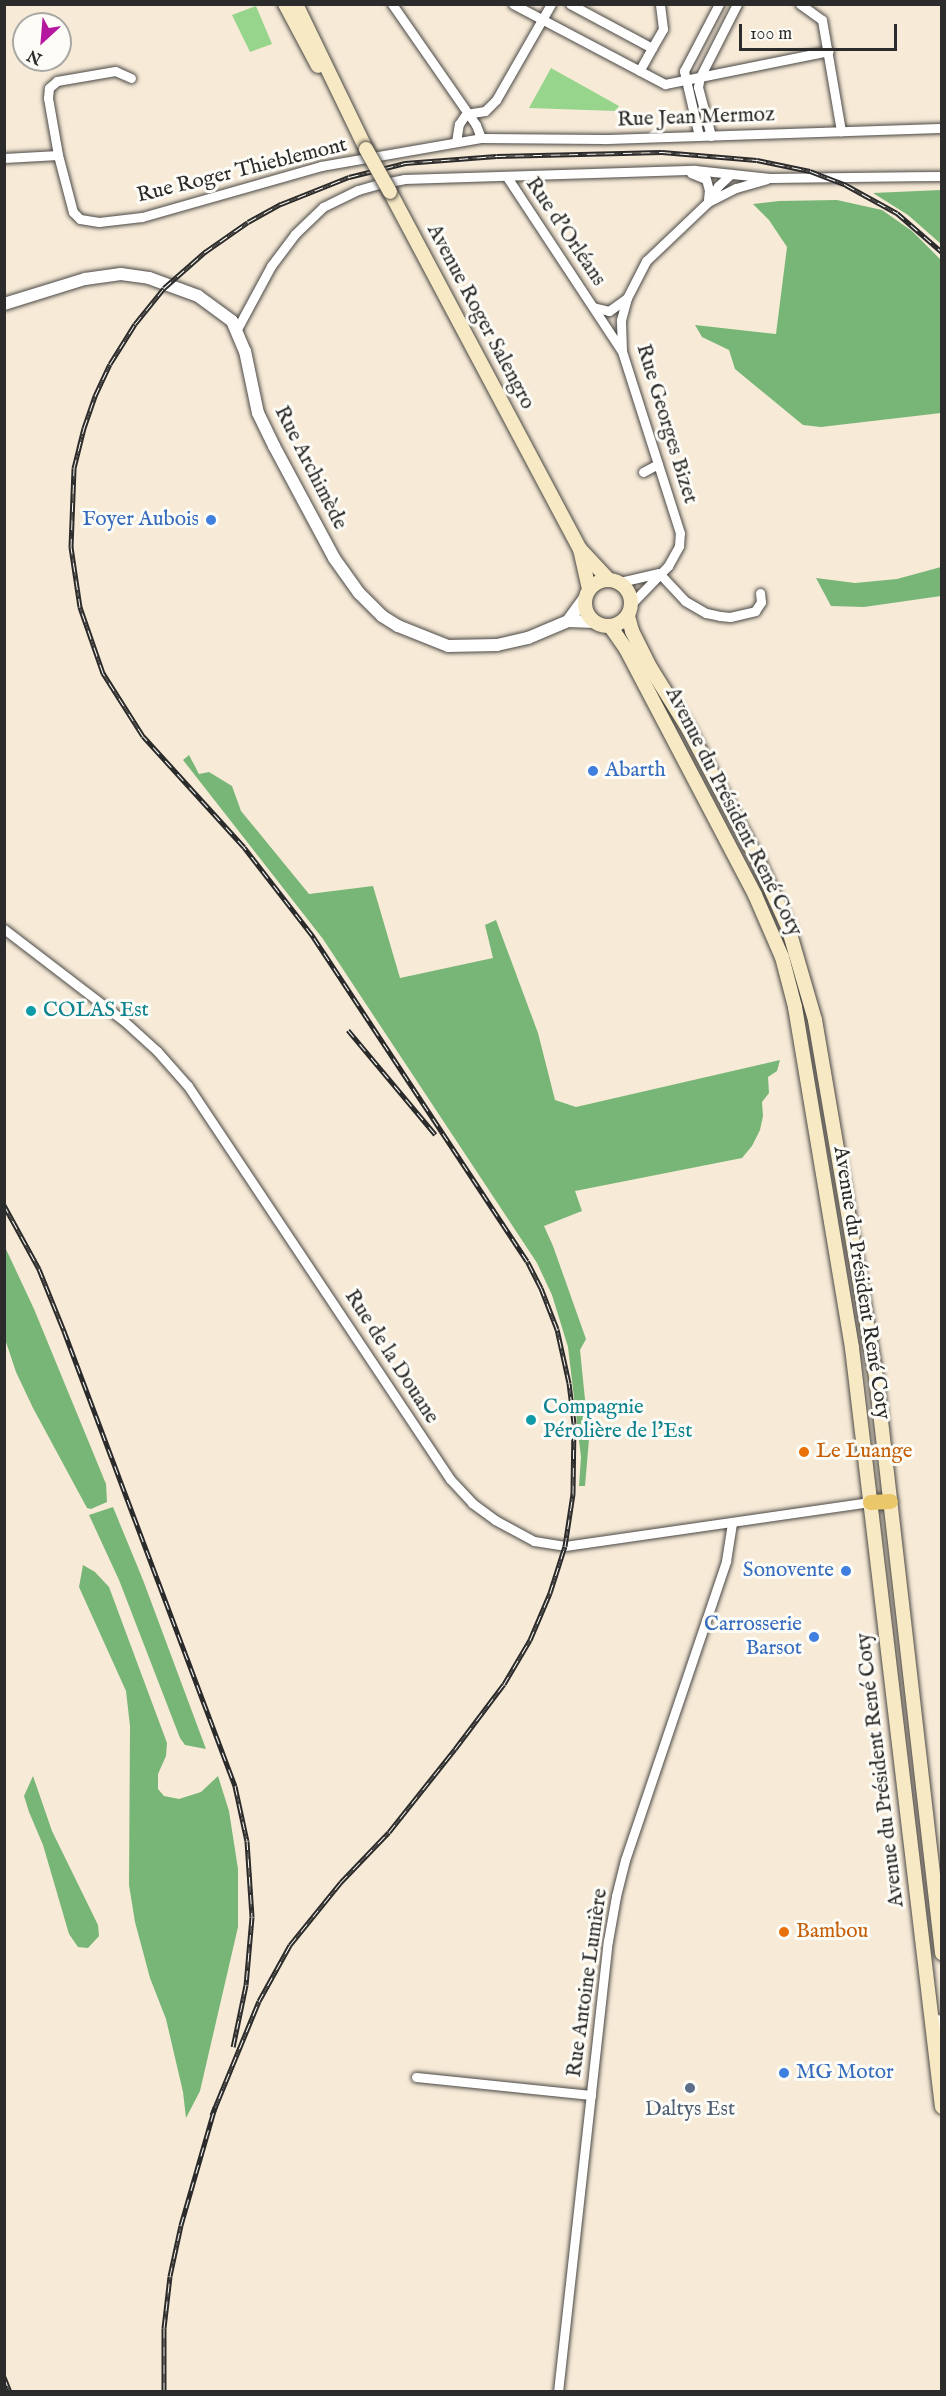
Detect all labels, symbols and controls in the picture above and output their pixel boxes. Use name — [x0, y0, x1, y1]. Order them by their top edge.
north arrow — [12, 12, 72, 72]
scale bar — [742, 12, 900, 50]
text: 100 m — [750, 23, 792, 46]
text: N — [24, 44, 46, 68]
street label: Rue Jean Mermoz — [617, 103, 775, 133]
street label: Rue Roger Thieblemont — [134, 133, 350, 209]
street label: Rue d'Orléans — [519, 173, 611, 291]
street label: Avenue Roger Salengro — [421, 220, 539, 414]
street label: Rue Georges Bizet — [630, 341, 702, 507]
street label: Rue Archimède — [268, 402, 352, 534]
place label: Foyer Aubois — [82, 507, 199, 533]
marker: Foyer Aubois — [204, 513, 218, 527]
street label: Avenue du Président René Coty — [659, 683, 807, 941]
place label: Abarth — [605, 758, 666, 784]
marker: Abarth — [586, 764, 600, 778]
place label: COLAS Est — [43, 998, 149, 1024]
marker: COLAS Est — [24, 1004, 38, 1018]
street label: Avenue du Président René Coty — [827, 1145, 895, 1421]
street label: Rue de la Douane — [338, 1285, 444, 1429]
place label: Compagnie Pérolière de l'Est — [543, 1395, 692, 1445]
marker: Compagnie Pérolière de l'Est — [524, 1413, 538, 1427]
place label: Le Luange — [816, 1439, 912, 1465]
marker: Le Luange — [797, 1445, 811, 1459]
place label: Sonovente — [743, 1558, 834, 1584]
marker: Sonovente — [839, 1564, 853, 1578]
place label: Carrosserie Barsot — [704, 1612, 802, 1662]
marker: Carrosserie Barsot — [807, 1630, 821, 1644]
street label: Avenue du Président René Coty — [852, 1631, 910, 1909]
street label: Rue Antoine Lumière — [562, 1887, 614, 2079]
place label: Bambou — [796, 1919, 868, 1945]
marker: Bambou — [777, 1925, 791, 1939]
place label: MG Motor — [796, 2060, 894, 2086]
marker: MG Motor — [777, 2066, 791, 2080]
marker: Daltys Est — [683, 2081, 697, 2095]
place label: Daltys Est — [645, 2097, 735, 2123]

